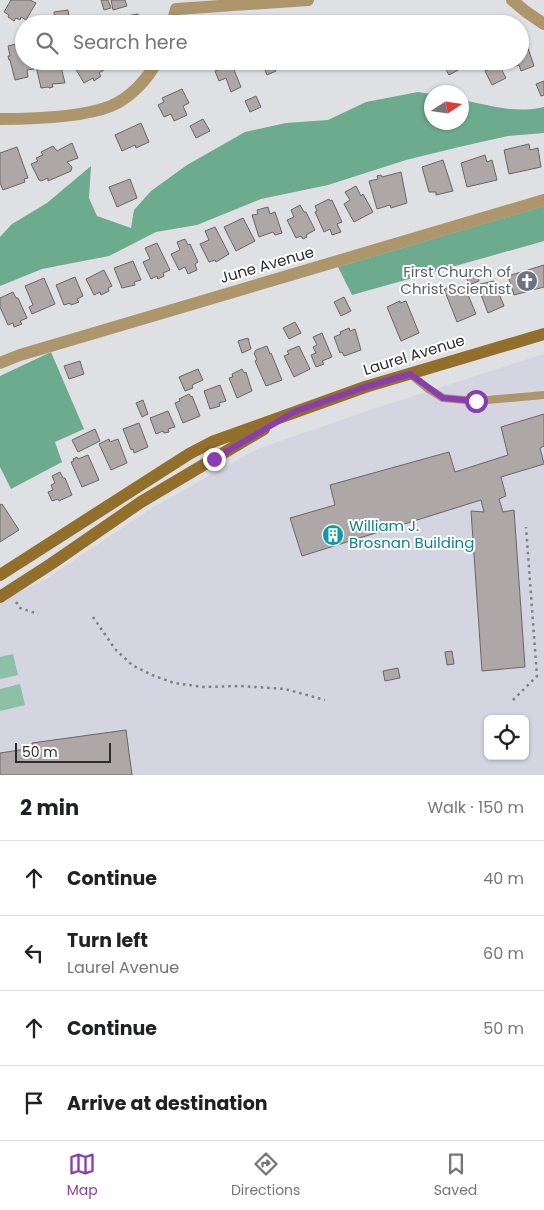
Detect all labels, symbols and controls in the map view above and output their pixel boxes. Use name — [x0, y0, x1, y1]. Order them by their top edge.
search box — [15, 15, 529, 70]
icon: search — [33, 29, 61, 57]
text: Search here — [73, 29, 187, 56]
north arrow — [424, 85, 469, 130]
street label: June Avenue — [217, 241, 316, 288]
place label: First Church of Christ Scientist — [400, 261, 511, 299]
church icon: First Church of Christ Scientist — [515, 269, 539, 293]
street label: Laurel Avenue — [361, 329, 467, 380]
route start — [465, 390, 488, 413]
route end — [203, 448, 226, 471]
place label: William J. Brosnan Building — [349, 515, 474, 553]
building icon: William J. Brosnan Building — [321, 523, 345, 547]
map controls — [484, 715, 529, 760]
button: locate — [484, 715, 529, 760]
scale bar — [15, 740, 111, 763]
text: 50 m — [22, 742, 58, 762]
text: 2 min — [20, 793, 79, 822]
text: Walk · 150 m — [427, 796, 524, 819]
icon: ahead — [20, 864, 48, 892]
text: Continue — [67, 865, 157, 892]
text: 40 m — [483, 867, 524, 890]
text: Turn left — [67, 927, 148, 954]
icon: left — [20, 939, 48, 967]
text: 60 m — [483, 942, 524, 965]
text: Laurel Avenue — [67, 956, 179, 979]
icon: ahead — [20, 1014, 48, 1042]
text: Continue — [67, 1015, 157, 1042]
text: 50 m — [483, 1017, 524, 1040]
icon: arrive — [20, 1089, 48, 1117]
text: Arrive at destination — [67, 1090, 268, 1117]
tab: Map — [67, 1150, 98, 1201]
tab: Directions — [231, 1150, 300, 1201]
tab: Saved — [434, 1150, 477, 1201]

